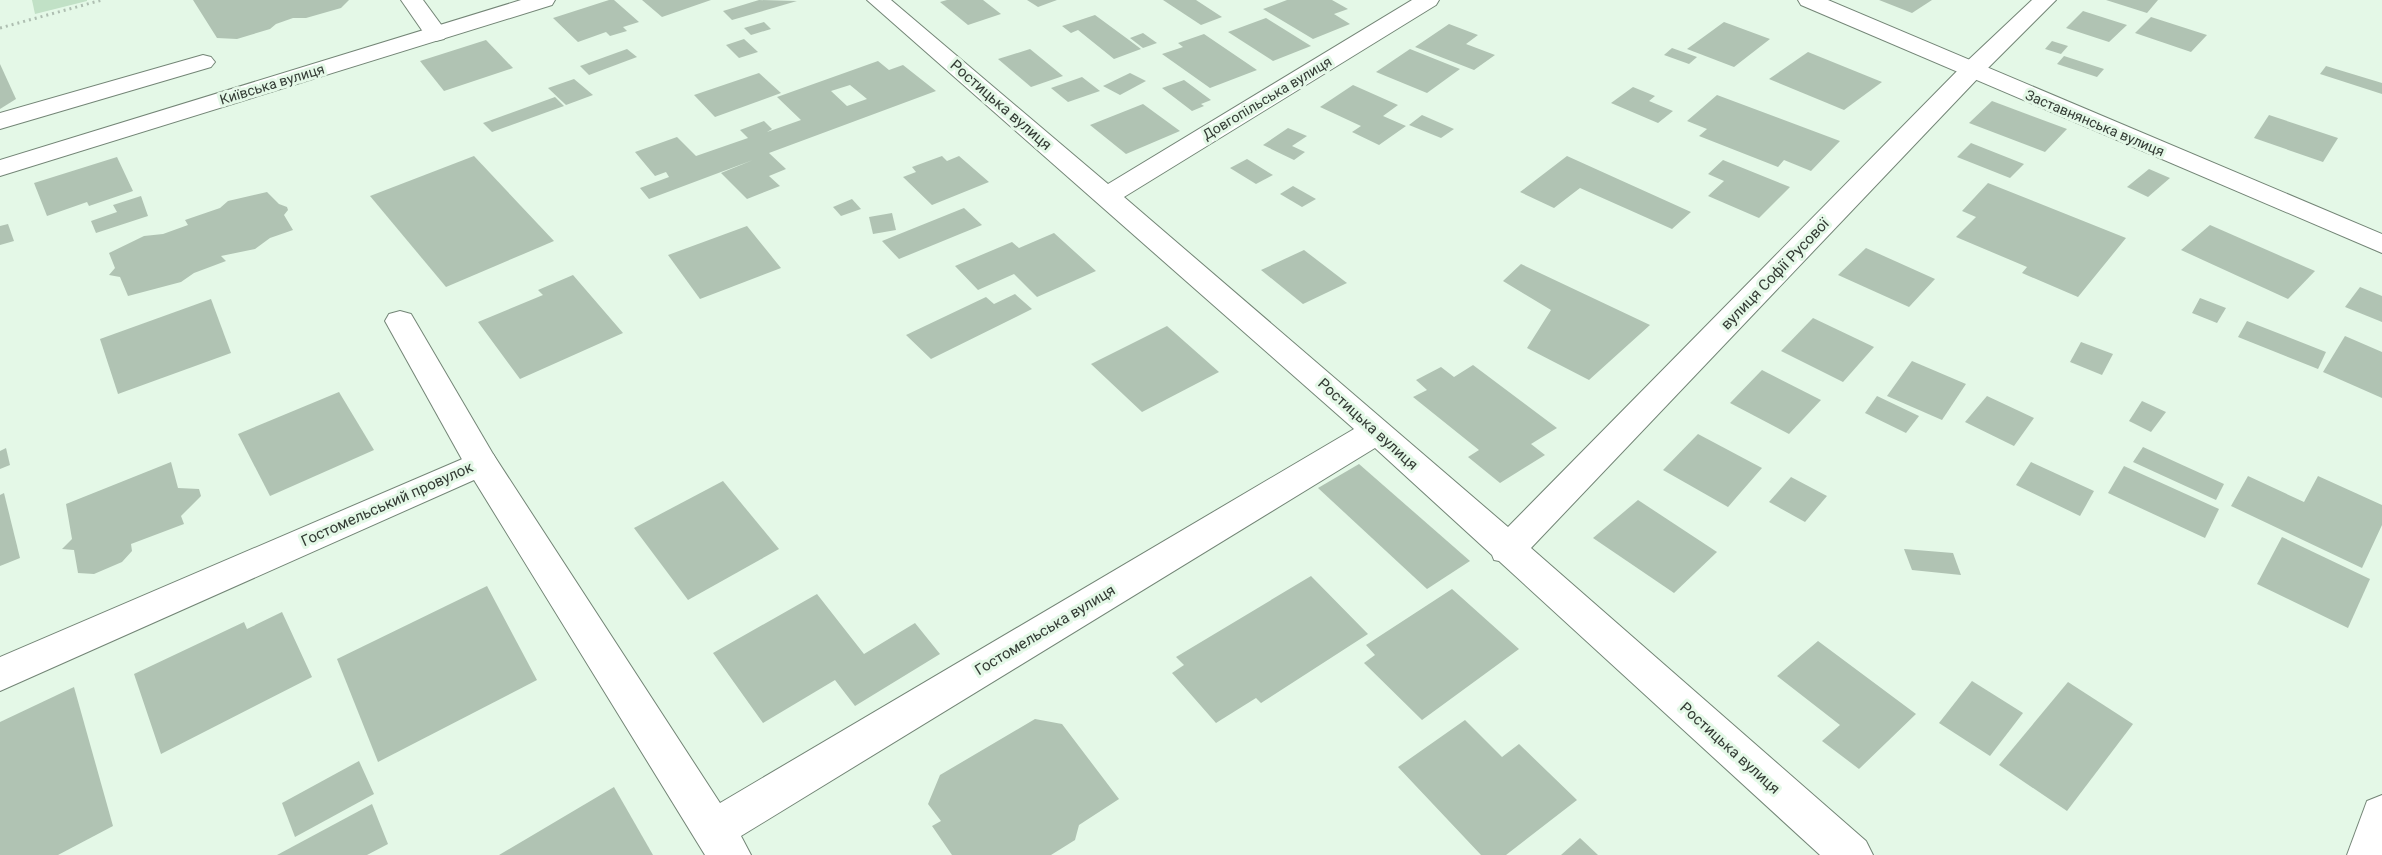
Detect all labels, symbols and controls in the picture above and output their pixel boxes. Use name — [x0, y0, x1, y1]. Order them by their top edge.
street label: Довгопільська вулиця — [1200, 53, 1334, 143]
street label: Ростицька вулиця — [947, 56, 1055, 154]
street label: Київська вулиця — [218, 60, 326, 108]
street label: Заставнянська вулиця — [2023, 86, 2167, 160]
street label: вулиця Софії Русової — [1717, 214, 1834, 333]
street label: Ростицька вулиця — [1314, 374, 1422, 474]
street label: Гостомельський провулок — [298, 458, 476, 550]
street label: Гостомельська вулиця — [972, 581, 1118, 679]
street label: Ростицька вулиця — [1676, 698, 1784, 798]

